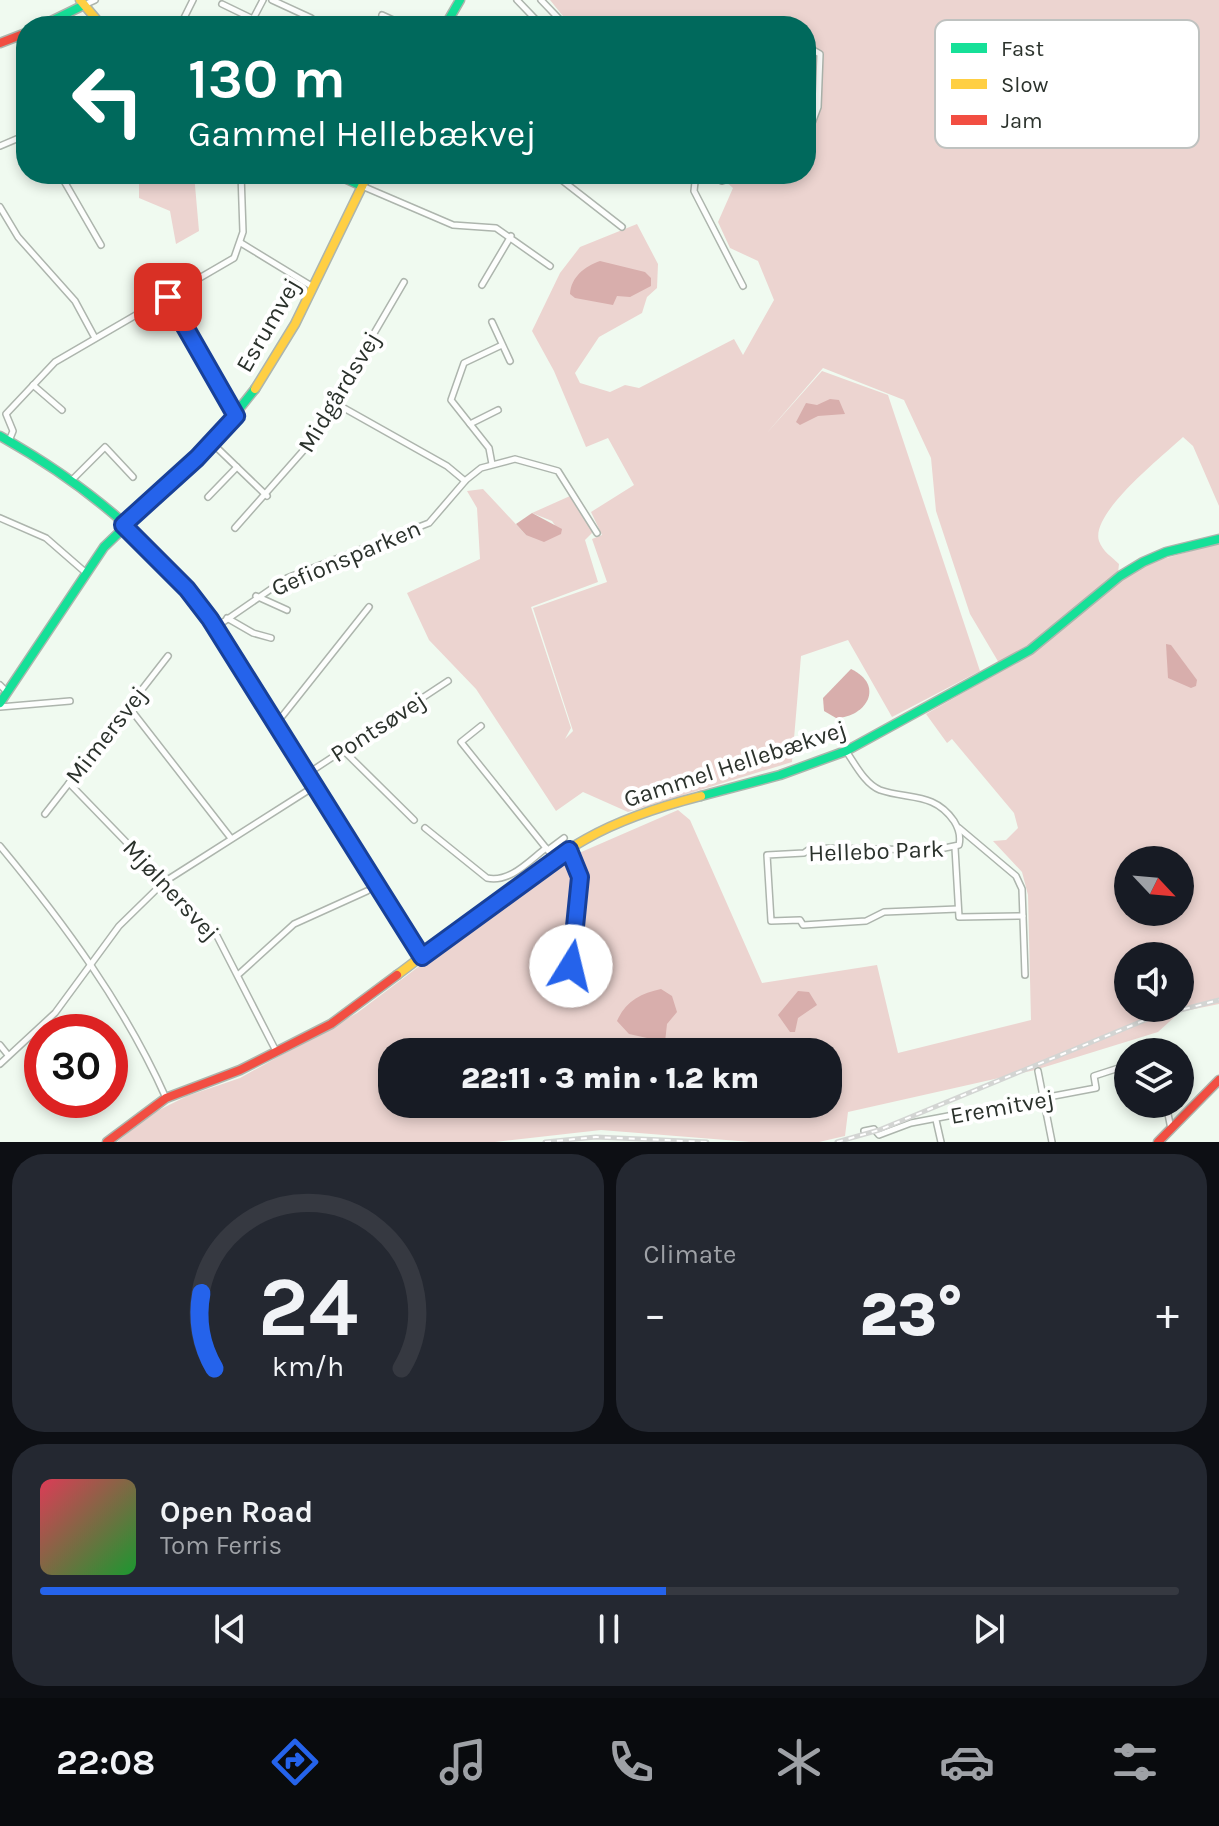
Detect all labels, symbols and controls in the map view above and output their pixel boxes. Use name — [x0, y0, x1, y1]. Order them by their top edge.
legend — [935, 20, 1199, 148]
text: Fast — [1001, 36, 1044, 62]
text: 130 m — [188, 46, 346, 111]
icon: left — [56, 48, 160, 152]
text: Slow — [1001, 72, 1048, 98]
text: Jam — [1001, 108, 1043, 134]
text: Gammel Hellebækvej — [188, 113, 537, 155]
pin — [134, 263, 202, 331]
street label: Esrumvej — [230, 273, 306, 377]
icon: arrive — [146, 275, 190, 319]
street label: Midgårdsvej — [292, 327, 386, 457]
street label: Gefionsparken — [267, 514, 425, 602]
street label: Mimersvej — [59, 681, 153, 789]
street label: Pontsøvej — [325, 686, 431, 768]
street label: Gammel Hellebækvej — [620, 715, 850, 813]
street label: Mjølnersvej — [117, 834, 225, 946]
street label: Hellebo Park — [808, 835, 944, 867]
north arrow — [1114, 846, 1194, 926]
map controls — [1114, 846, 1194, 1118]
position arrow — [529, 924, 613, 1008]
button: sound — [1114, 942, 1194, 1022]
speed limit sign: 30 — [24, 1014, 128, 1118]
button: layers — [1114, 1038, 1194, 1118]
text: 22:11 · 3 min · 1.2 km — [461, 1060, 759, 1096]
street label: Eremitvej — [948, 1084, 1056, 1130]
text: Climate — [644, 1239, 736, 1270]
text: 24 — [258, 1259, 358, 1356]
text: 23° — [859, 1280, 963, 1350]
text: − — [644, 1289, 667, 1340]
text: + — [1156, 1289, 1179, 1340]
text: km/h — [272, 1350, 344, 1383]
text: Open Road — [160, 1494, 313, 1530]
text: Tom Ferris — [160, 1530, 282, 1561]
icon: previous — [208, 1607, 252, 1651]
icon: pause — [587, 1607, 631, 1651]
icon: next — [967, 1607, 1011, 1651]
icon: directions — [267, 1734, 323, 1790]
icon: music — [435, 1734, 491, 1790]
icon: phone — [603, 1734, 659, 1790]
icon: climate — [771, 1734, 827, 1790]
icon: car — [939, 1734, 995, 1790]
icon: filters — [1107, 1734, 1163, 1790]
text: 22:08 — [56, 1741, 155, 1783]

